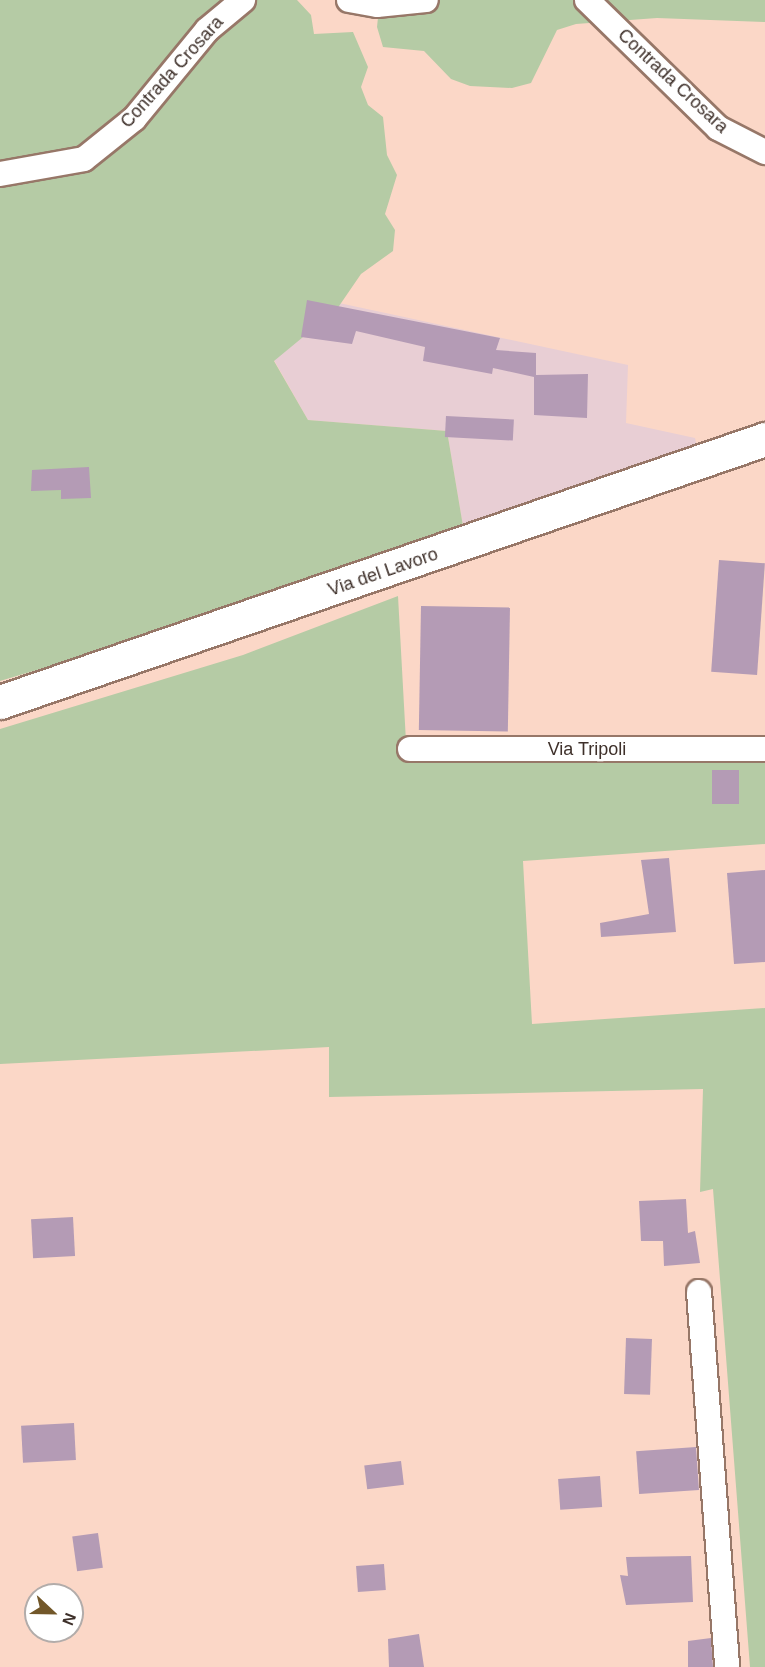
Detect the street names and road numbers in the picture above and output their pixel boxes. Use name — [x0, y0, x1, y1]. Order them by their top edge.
street label: Contrada Crosara — [116, 12, 228, 132]
street label: Contrada Crosara — [613, 24, 733, 138]
street label: Via del Lavoro — [325, 543, 441, 601]
street label: Via Tripoli — [547, 738, 627, 760]

